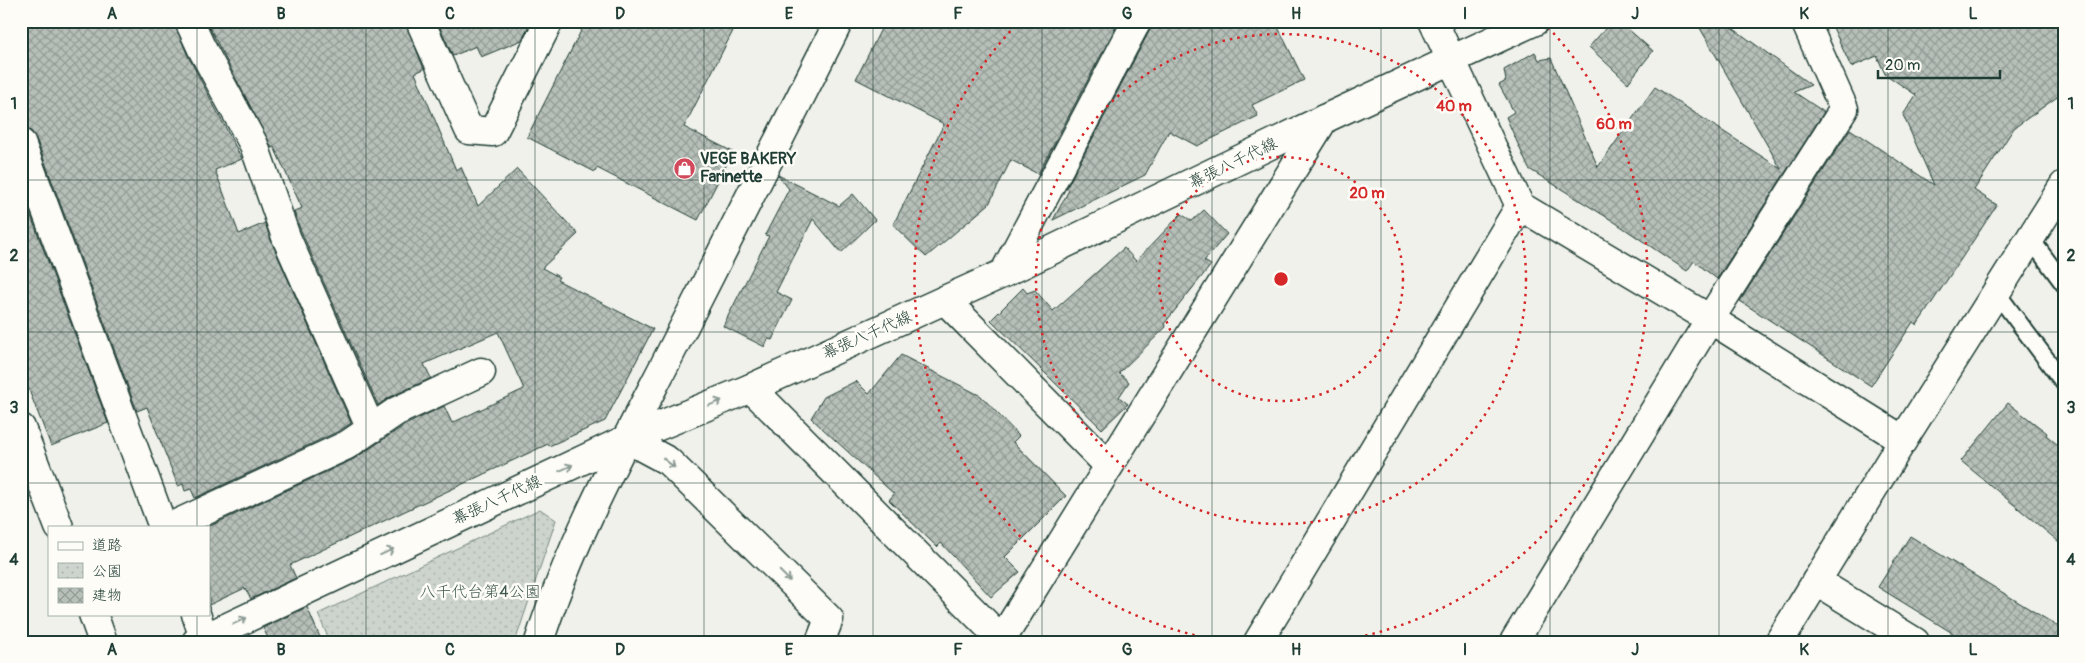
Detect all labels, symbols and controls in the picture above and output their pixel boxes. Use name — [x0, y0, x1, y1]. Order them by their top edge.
text: A — [107, 4, 118, 24]
text: B — [276, 4, 286, 24]
text: C — [445, 4, 455, 24]
text: D — [615, 4, 625, 24]
text: E — [785, 4, 794, 24]
text: F — [953, 4, 963, 24]
text: G — [1122, 4, 1133, 24]
text: H — [1291, 4, 1301, 24]
text: I — [1463, 4, 1467, 24]
text: J — [1631, 4, 1639, 24]
text: K — [1799, 4, 1809, 24]
text: L — [1968, 4, 1978, 24]
scale bar — [1878, 48, 2000, 80]
text: 20 m — [1885, 56, 1920, 75]
text: 1 — [11, 94, 17, 114]
text: 1 — [2068, 94, 2074, 114]
text: 40 m — [1436, 97, 1472, 116]
text: 60 m — [1596, 115, 1632, 134]
street label: 幕張八千代線 — [1185, 133, 1281, 193]
place label: VEGE BAKERY Farinette — [700, 149, 797, 187]
shop icon: VEGE BAKERY Farinette — [672, 156, 696, 180]
text: 20 m — [1349, 184, 1385, 203]
text: 2 — [10, 246, 19, 266]
text: 2 — [2067, 246, 2076, 266]
centre of rings — [1272, 270, 1290, 288]
street label: 幕張八千代線 — [819, 306, 915, 364]
text: 3 — [10, 398, 19, 418]
one-way arrow — [707, 398, 722, 407]
text: 3 — [2067, 398, 2076, 418]
one-way arrow — [662, 457, 675, 468]
one-way arrow — [558, 463, 573, 472]
street label: 幕張八千代線 — [449, 471, 545, 529]
legend — [48, 526, 210, 616]
text: 道路 — [92, 536, 122, 555]
one-way arrow — [379, 547, 394, 556]
text: 4 — [9, 550, 19, 570]
text: 4 — [2066, 550, 2076, 570]
text: 公園 — [92, 562, 122, 581]
one-way arrow — [779, 570, 792, 582]
park label: 八千代台第4公園 — [419, 582, 541, 602]
text: 建物 — [92, 586, 122, 605]
one-way arrow — [232, 616, 247, 625]
text: A — [107, 640, 118, 660]
text: B — [276, 640, 286, 660]
text: C — [445, 640, 455, 660]
text: D — [615, 640, 625, 660]
text: E — [785, 640, 794, 660]
text: F — [953, 640, 963, 660]
text: G — [1122, 640, 1133, 660]
text: H — [1291, 640, 1301, 660]
text: I — [1463, 640, 1467, 660]
text: J — [1631, 640, 1639, 660]
text: K — [1799, 640, 1809, 660]
text: L — [1968, 640, 1978, 660]

